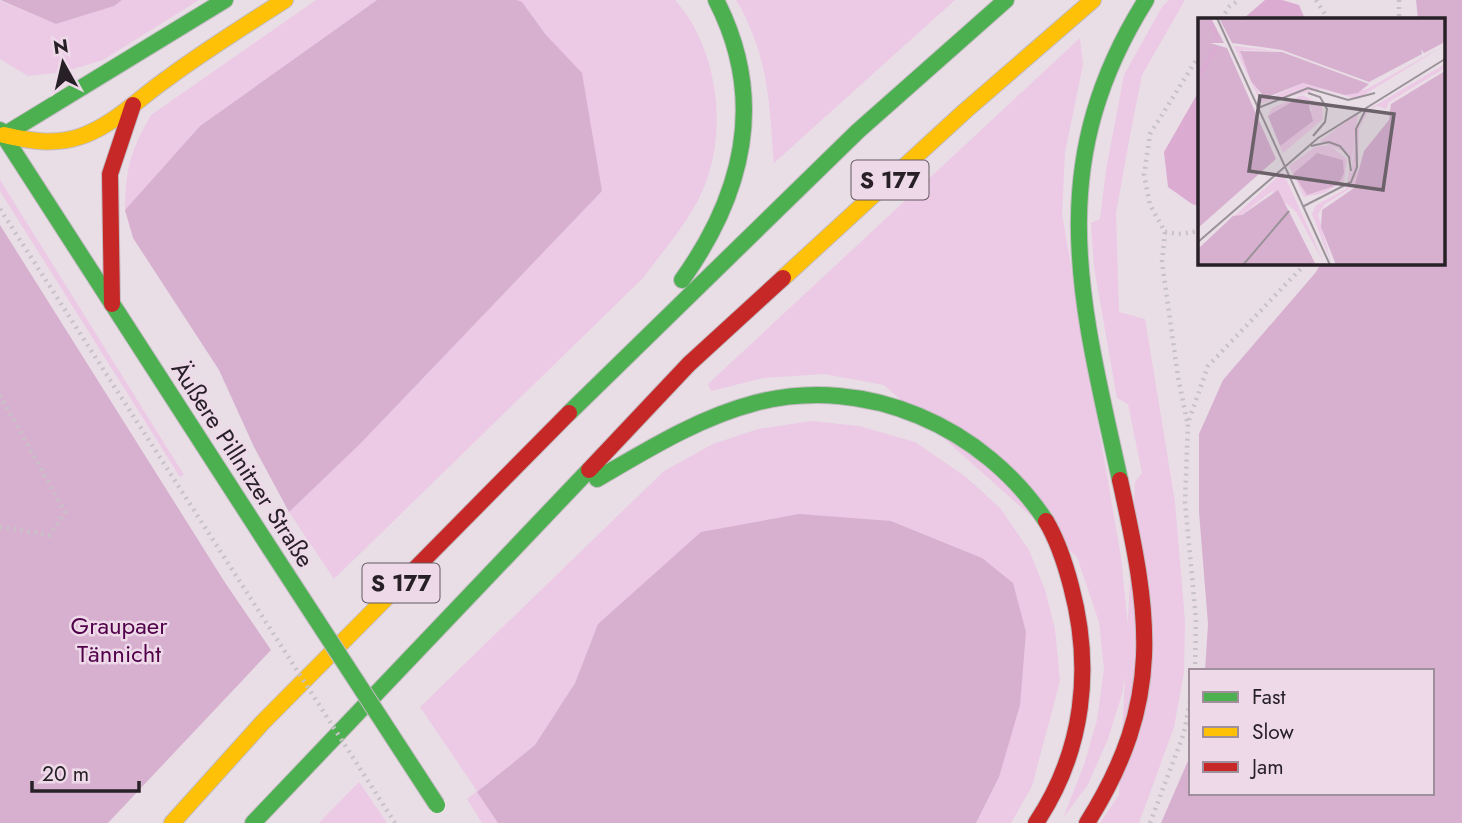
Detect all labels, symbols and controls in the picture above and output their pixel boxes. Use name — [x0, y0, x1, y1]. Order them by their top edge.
inset map — [1198, 18, 1444, 264]
north arrow — [28, 28, 98, 98]
text: N — [51, 32, 70, 61]
road number: S 177 — [852, 160, 928, 200]
street label: Äußere Pillnitzer Straße — [163, 354, 323, 574]
road number: S 177 — [362, 564, 440, 603]
park label: Graupaer Tännicht — [71, 608, 168, 671]
legend — [1189, 669, 1434, 795]
text: Fast — [1252, 682, 1285, 712]
text: Slow — [1252, 717, 1294, 747]
scale bar — [32, 750, 138, 794]
text: Jam — [1249, 752, 1284, 782]
text: 20 m — [42, 759, 89, 789]

